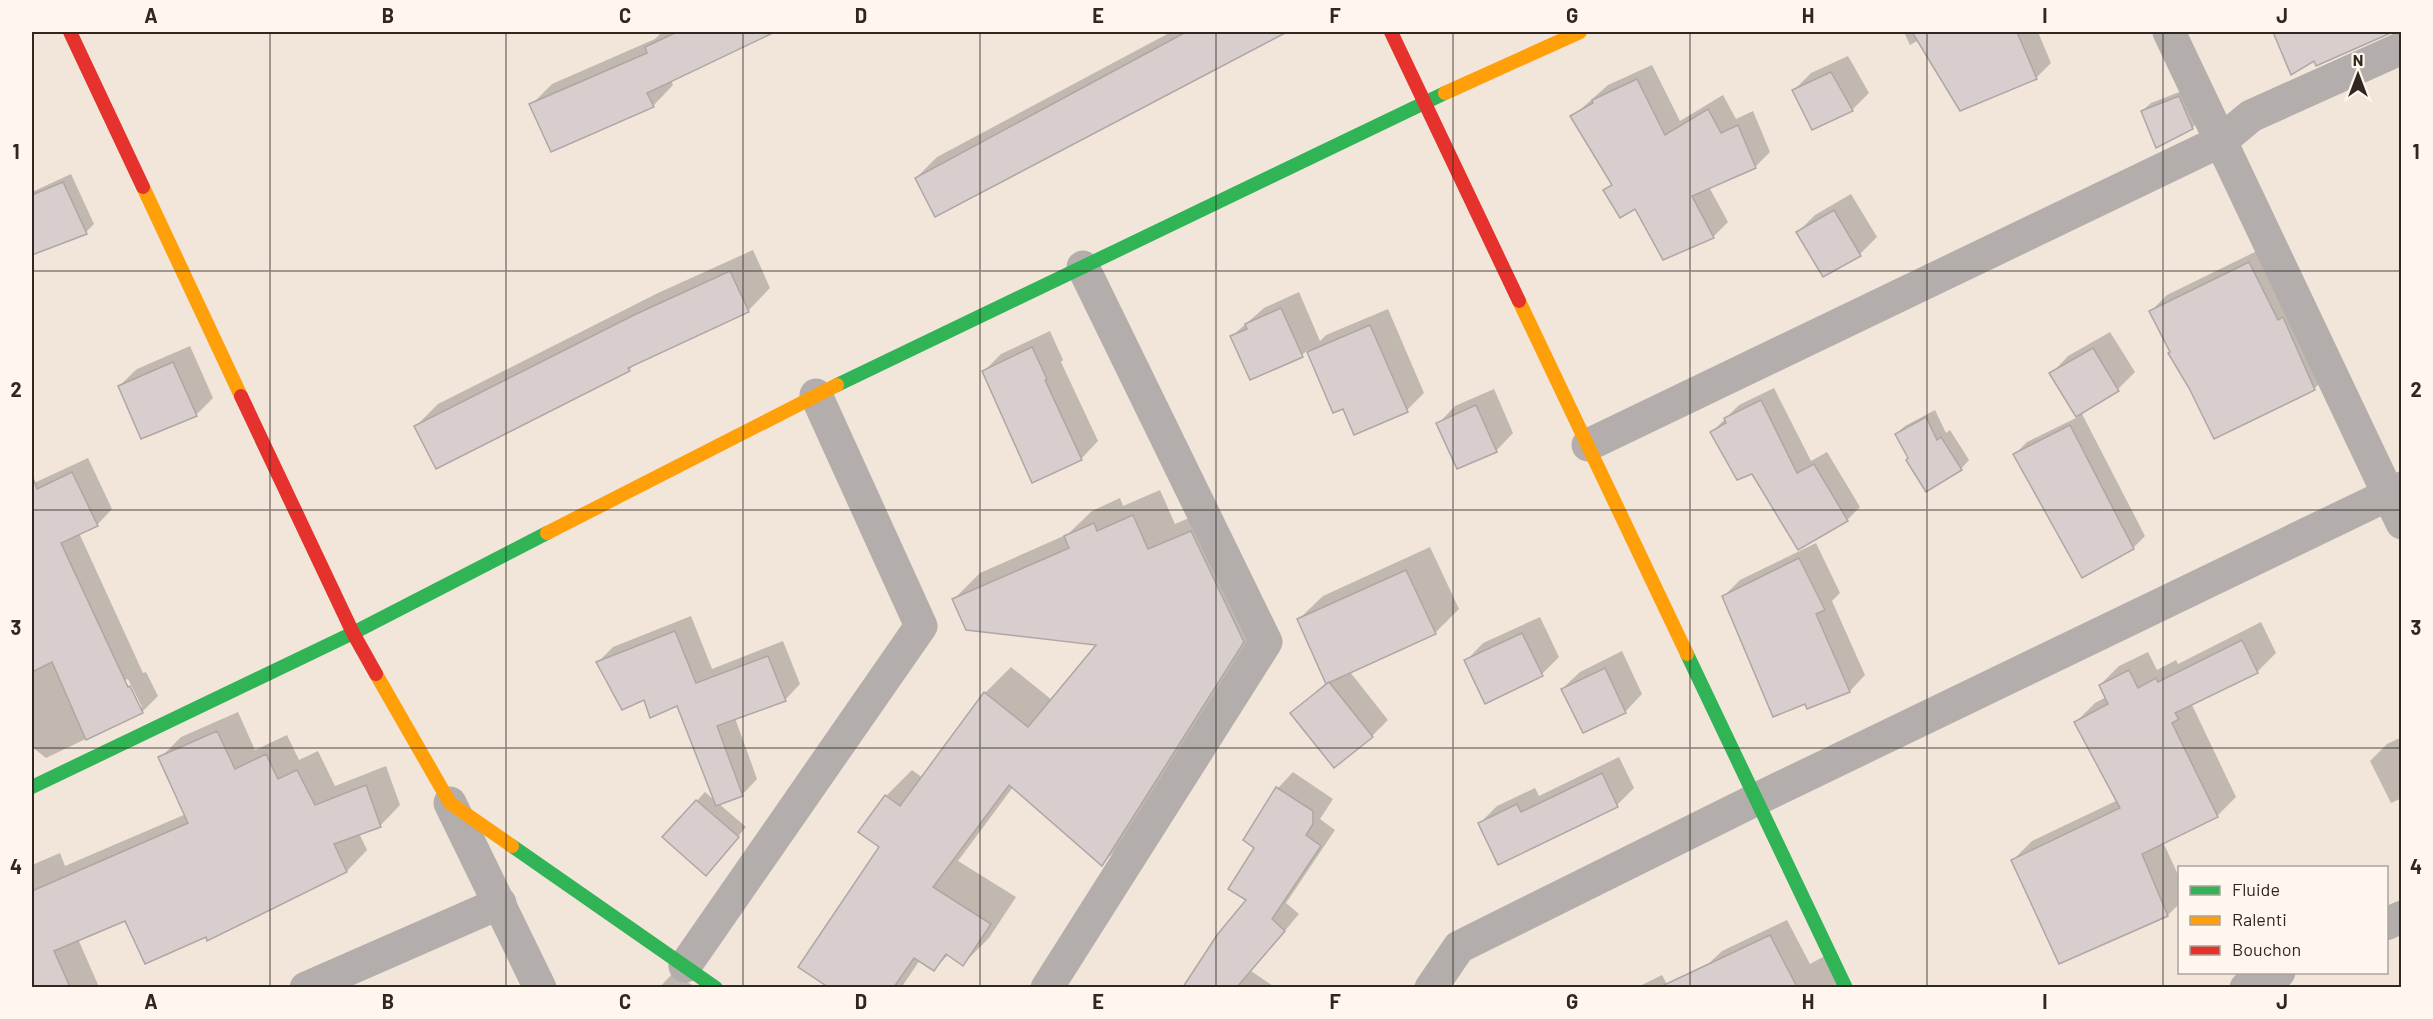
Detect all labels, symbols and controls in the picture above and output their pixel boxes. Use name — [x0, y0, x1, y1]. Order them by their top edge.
text: A — [144, 3, 158, 27]
text: B — [382, 3, 394, 27]
text: C — [619, 3, 631, 27]
text: D — [855, 3, 867, 27]
text: E — [1092, 3, 1104, 27]
text: F — [1329, 3, 1341, 27]
text: G — [1566, 3, 1578, 27]
text: H — [1802, 3, 1814, 27]
text: I — [2042, 3, 2048, 27]
text: J — [2276, 3, 2288, 27]
north arrow — [2328, 45, 2388, 105]
text: N — [2353, 50, 2363, 69]
text: 1 — [12, 139, 20, 163]
text: 1 — [2412, 139, 2420, 163]
text: 2 — [10, 377, 22, 401]
text: 2 — [2410, 377, 2422, 401]
text: 3 — [11, 615, 21, 639]
text: 3 — [2411, 615, 2421, 639]
text: 4 — [10, 854, 22, 878]
text: 4 — [2410, 854, 2422, 878]
legend — [2178, 866, 2388, 974]
text: Fluide — [2232, 878, 2280, 900]
text: Ralenti — [2232, 908, 2287, 930]
text: Bouchon — [2232, 938, 2301, 960]
text: A — [144, 989, 158, 1013]
text: B — [382, 989, 394, 1013]
text: C — [619, 989, 631, 1013]
text: D — [855, 989, 867, 1013]
text: E — [1092, 989, 1104, 1013]
text: F — [1329, 989, 1341, 1013]
text: G — [1566, 989, 1578, 1013]
text: H — [1802, 989, 1814, 1013]
text: I — [2042, 989, 2048, 1013]
text: J — [2276, 989, 2288, 1013]

